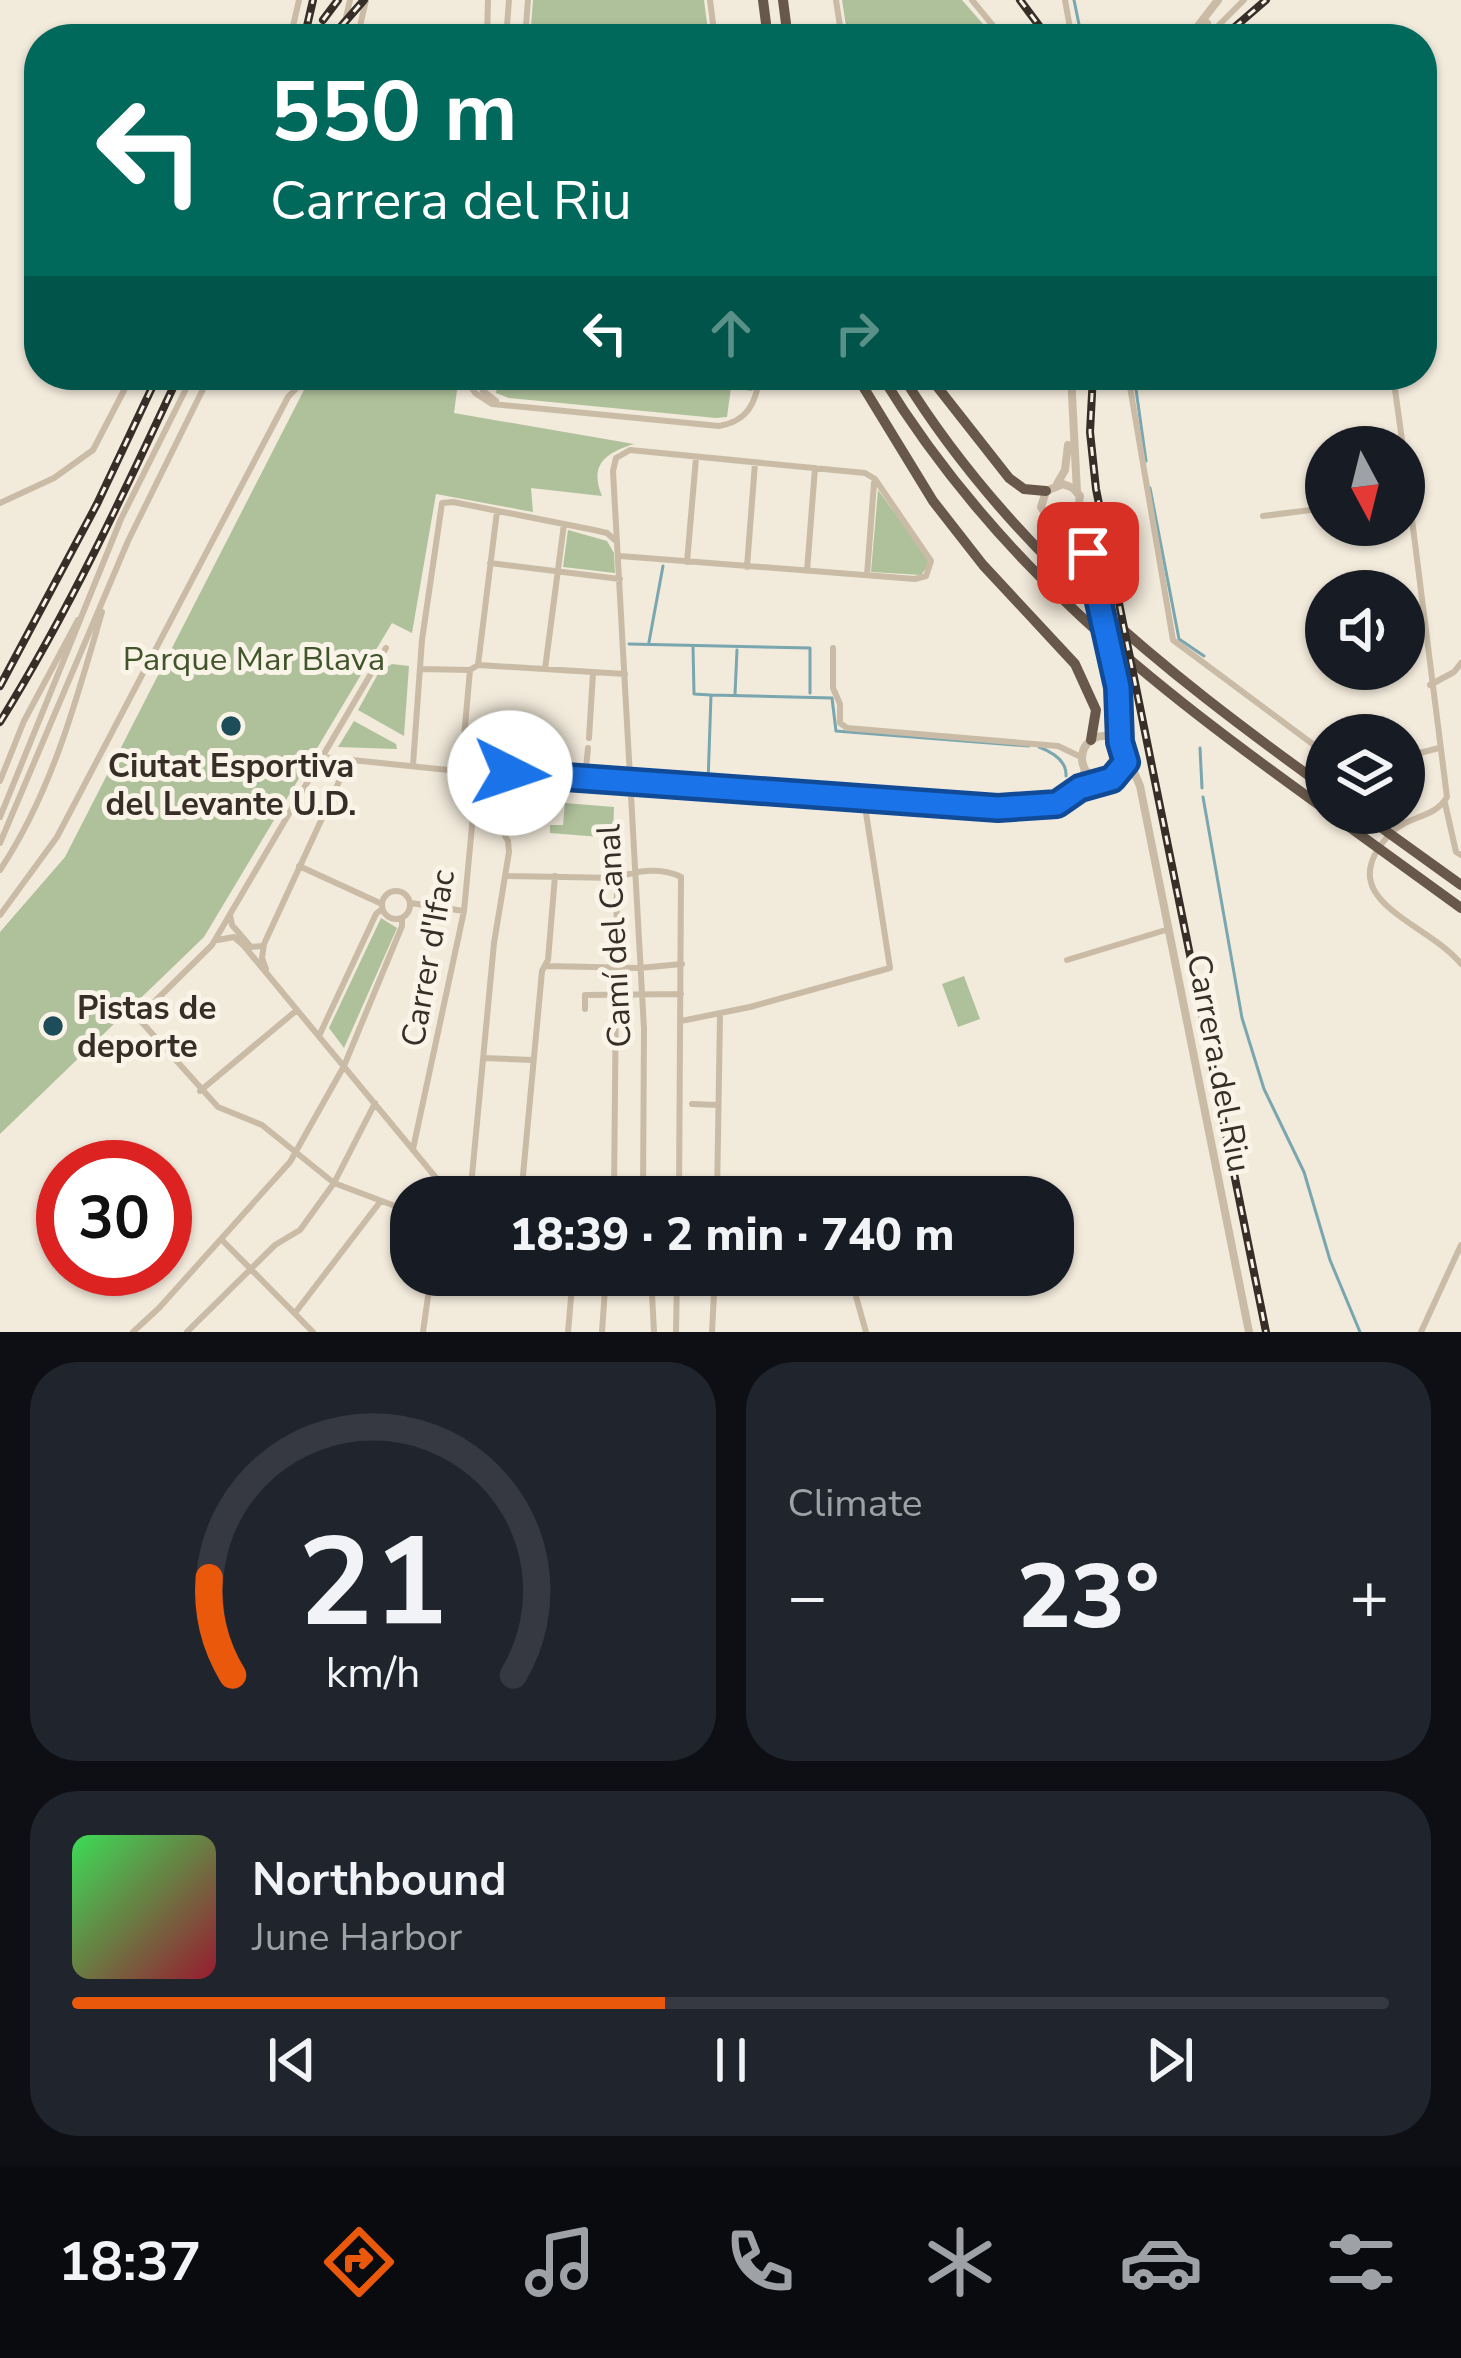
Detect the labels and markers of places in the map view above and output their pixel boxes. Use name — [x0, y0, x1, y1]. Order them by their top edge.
pin — [1037, 502, 1139, 604]
marker: Ciutat Esportiva del Levante U.D. — [218, 713, 244, 739]
place label: Ciutat Esportiva del Levante U.D. — [106, 744, 356, 827]
place label: Pistas de deporte — [77, 986, 216, 1069]
marker: Pistas de deporte — [40, 1013, 66, 1039]

